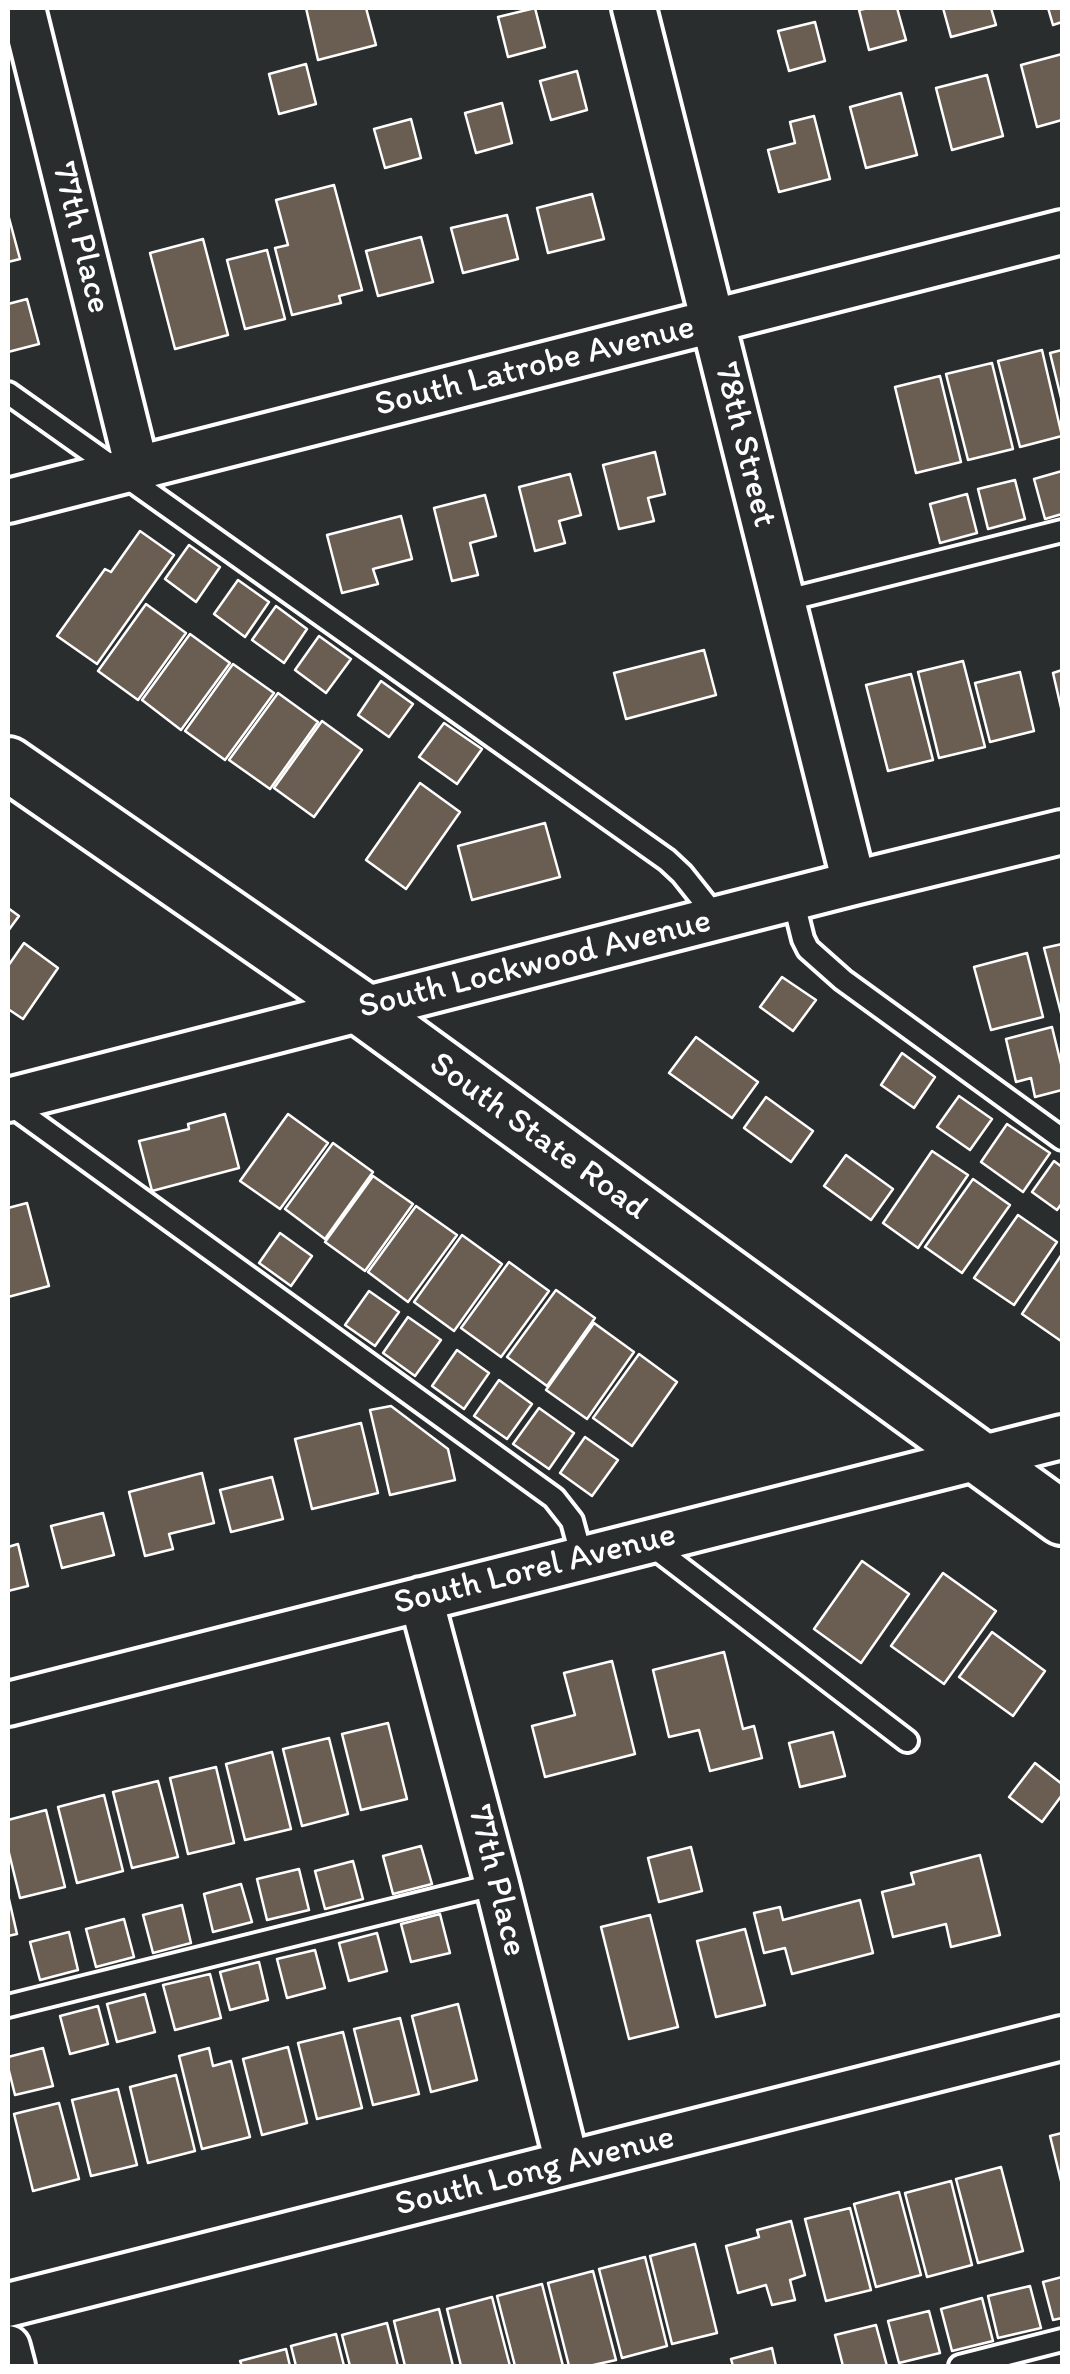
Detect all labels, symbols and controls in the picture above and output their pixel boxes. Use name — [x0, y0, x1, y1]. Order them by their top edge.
street label: 77th Place — [41, 158, 119, 318]
street label: South Latrobe Avenue — [371, 307, 699, 427]
street label: 78th Street — [703, 358, 785, 532]
street label: South Lockwood Avenue — [355, 901, 715, 1029]
street label: South State Road — [421, 1044, 655, 1230]
street label: South Lorel Avenue — [390, 1515, 680, 1625]
street label: 77th Place — [457, 1801, 535, 1961]
street label: South Long Avenue — [391, 2117, 679, 2227]

